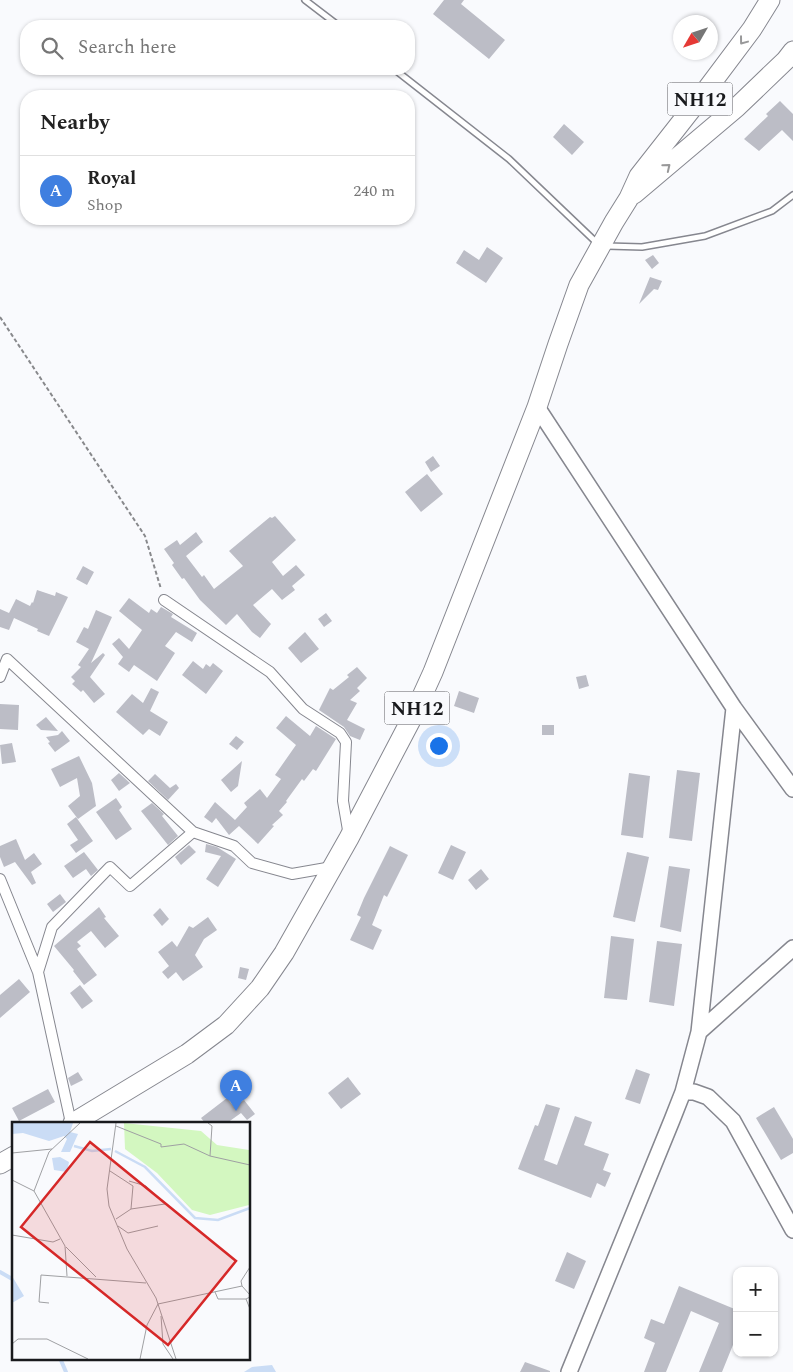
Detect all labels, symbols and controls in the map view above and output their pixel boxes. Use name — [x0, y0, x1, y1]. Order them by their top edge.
north arrow — [673, 15, 718, 60]
search box — [20, 20, 415, 75]
text: Search here — [78, 33, 177, 62]
icon: search — [38, 34, 66, 62]
one-way arrow — [741, 35, 749, 44]
road number: NH12 — [668, 82, 732, 116]
text: Nearby — [40, 107, 110, 139]
text: Royal — [87, 164, 136, 193]
one-way arrow — [661, 165, 670, 173]
text: A — [50, 179, 62, 203]
text: 240 m — [353, 179, 395, 203]
text: Shop — [87, 193, 123, 217]
road number: NH12 — [384, 691, 450, 724]
your location — [426, 733, 452, 759]
pin: A — [220, 1070, 252, 1111]
inset map — [12, 1122, 250, 1360]
map controls — [733, 1267, 778, 1357]
button: + — [733, 1267, 778, 1312]
button: − — [733, 1312, 778, 1357]

